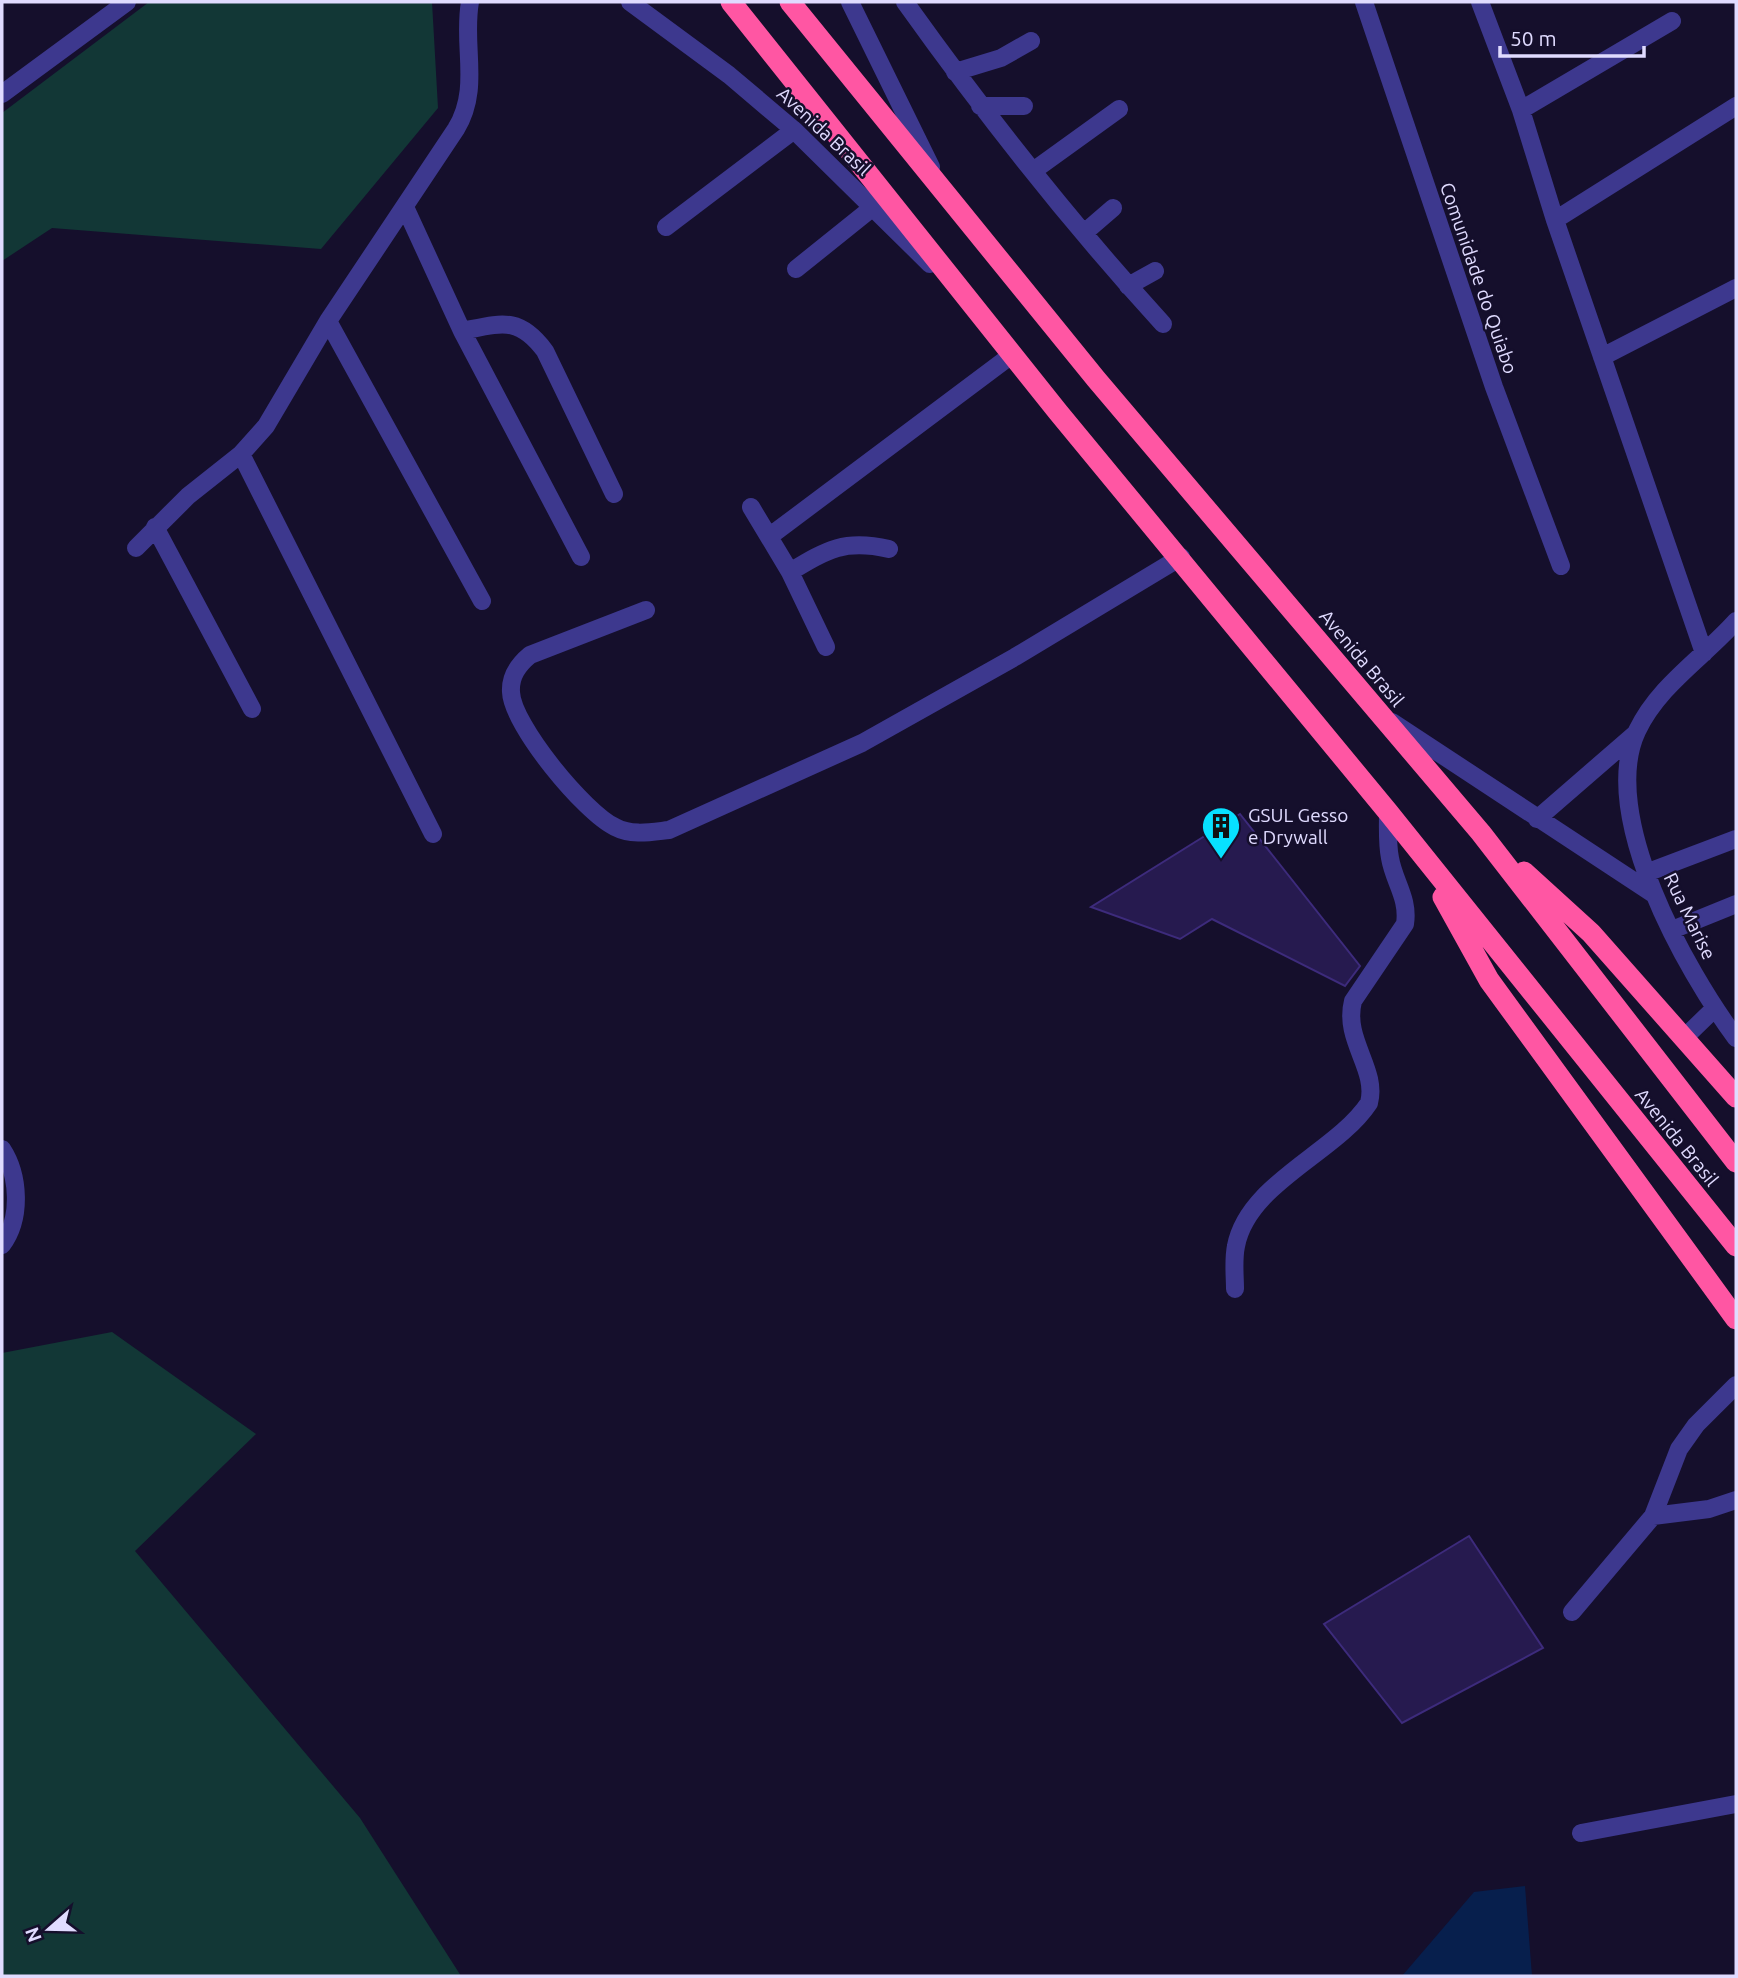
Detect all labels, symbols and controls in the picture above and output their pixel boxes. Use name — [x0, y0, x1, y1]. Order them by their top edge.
scale bar — [1500, 14, 1644, 58]
text: 50 m — [1510, 26, 1557, 50]
street label: Avenida Brasil — [773, 82, 875, 180]
street label: Comunidade do Quiabo — [1436, 179, 1522, 377]
street label: Avenida Brasil — [1315, 605, 1409, 711]
place label: GSUL Gesso e Drywall — [1248, 804, 1348, 848]
building icon: GSUL Gesso e Drywall — [1200, 805, 1242, 860]
street label: Rua Marise — [1660, 869, 1720, 963]
street label: Avenida Brasil — [1631, 1084, 1723, 1190]
north arrow — [14, 1894, 84, 1964]
text: N — [20, 1924, 46, 1945]

